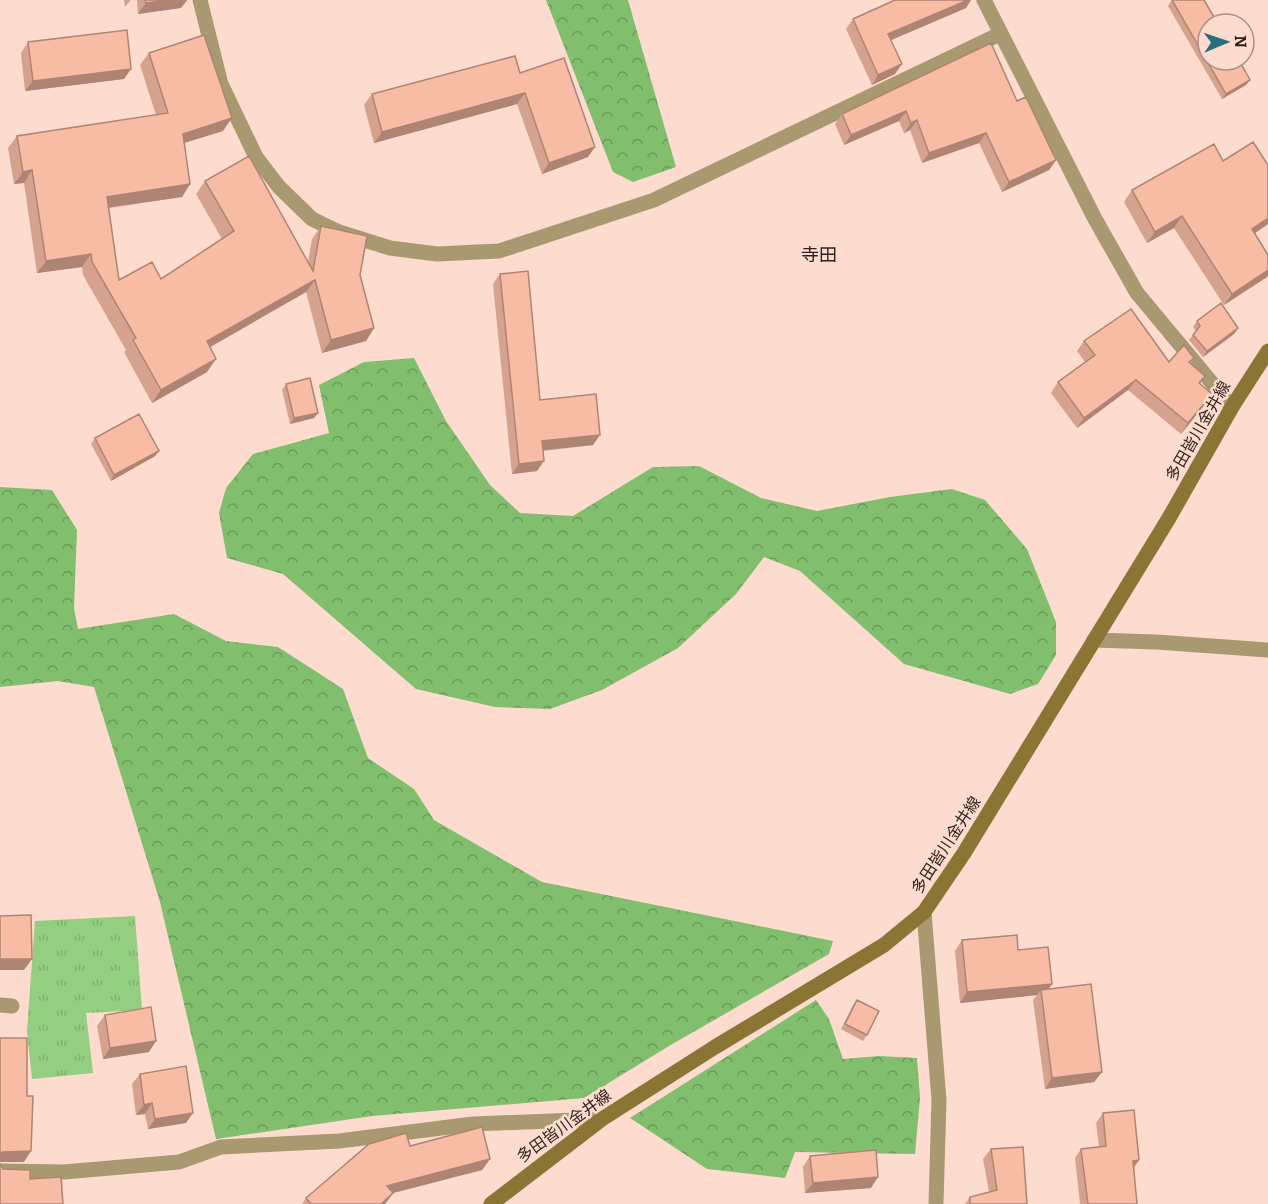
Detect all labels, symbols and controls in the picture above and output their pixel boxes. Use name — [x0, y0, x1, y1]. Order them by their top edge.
north arrow — [1196, 12, 1256, 72]
text: N — [1231, 35, 1250, 48]
district label: 寺田 — [801, 244, 837, 266]
street label: 多田皆川金井線 — [1162, 378, 1234, 484]
street label: 多田皆川金井線 — [908, 793, 984, 897]
street label: 多田皆川金井線 — [513, 1085, 615, 1167]

